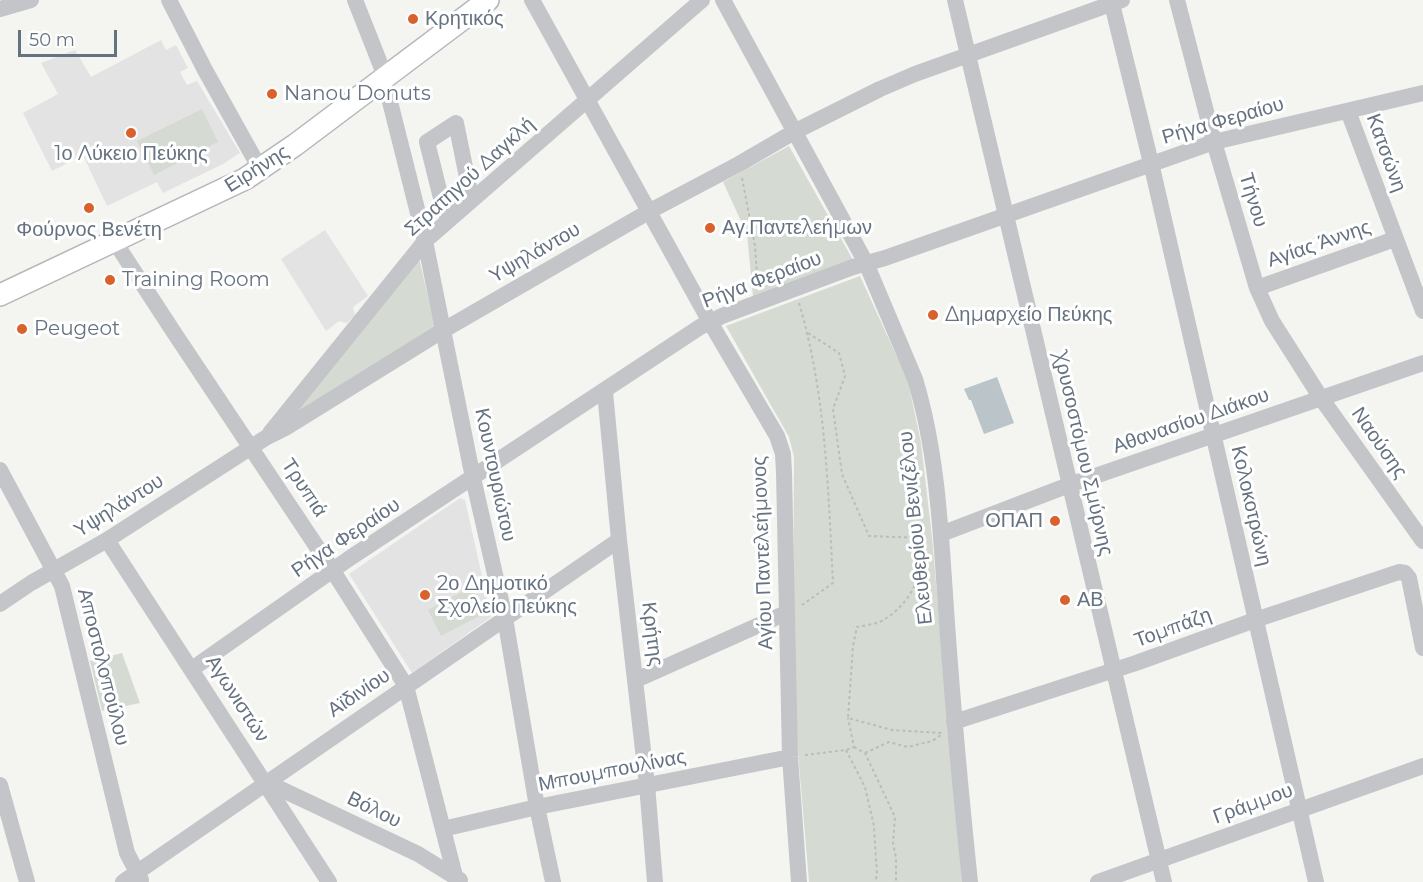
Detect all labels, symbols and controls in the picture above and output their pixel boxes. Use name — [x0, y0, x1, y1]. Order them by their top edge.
place label: Κρητικός — [425, 7, 504, 31]
marker: Κρητικός — [406, 12, 420, 26]
scale bar — [21, 18, 120, 56]
text: 50 m — [29, 29, 75, 51]
place label: Nanou Donuts — [284, 82, 431, 106]
marker: Nanou Donuts — [265, 87, 279, 101]
street label: Ρήγα Φεραίου — [1159, 92, 1287, 150]
street label: Κατσώνη — [1361, 111, 1411, 195]
street label: Στρατηγού Δαγκλή — [400, 112, 540, 242]
marker: 1ο Λύκειο Πεύκης — [124, 126, 138, 140]
street label: Ειρήνης — [221, 140, 293, 198]
place label: 1ο Λύκειο Πεύκης — [54, 142, 208, 166]
street label: Τήνου — [1233, 170, 1273, 230]
marker: Φούρνος Βενέτη — [82, 201, 96, 215]
street label: Αγίας Άννης — [1264, 215, 1374, 273]
place label: Αγ.Παντελεήμων — [722, 216, 872, 240]
street label: Υψηλάντου — [485, 217, 585, 289]
place label: Φούρνος Βενέτη — [16, 218, 162, 242]
marker: Αγ.Παντελεήμων — [703, 221, 717, 235]
street label: Ρήγα Φεραίου — [699, 246, 825, 314]
place label: Training Room — [122, 268, 270, 292]
marker: Training Room — [103, 273, 117, 287]
place label: Δημαρχείο Πεύκης — [945, 303, 1112, 327]
marker: Δημαρχείο Πεύκης — [926, 308, 940, 322]
place label: Peugeot — [34, 317, 120, 341]
marker: Peugeot — [15, 322, 29, 336]
street label: Χρυσοστόμου Σμύρνης — [1048, 350, 1118, 558]
street label: Αθανασίου Διάκου — [1110, 383, 1272, 459]
street label: Ναούσης — [1346, 403, 1412, 483]
street label: Κουντουριώτου — [469, 406, 521, 544]
street label: Ελευθερίου Βενιζέλου — [894, 430, 938, 626]
street label: Κολοκοτρώνη — [1225, 443, 1277, 569]
street label: Τρυπιά — [276, 454, 332, 522]
street label: Αγίου Παντελεήμονος — [748, 456, 778, 650]
street label: Υψηλάντου — [70, 469, 168, 543]
street label: Ρήγα Φεραίου — [287, 493, 405, 583]
place label: ΟΠΑΠ — [985, 509, 1043, 533]
marker: ΟΠΑΠ — [1048, 514, 1062, 528]
place label: 2ο Δημοτικό Σχολείο Πεύκης — [437, 572, 577, 619]
street label: Αποστολοπούλου — [72, 586, 134, 748]
marker: 2ο Δημοτικό Σχολείο Πεύκης — [418, 588, 432, 602]
place label: ΑΒ — [1077, 588, 1104, 612]
marker: ΑΒ — [1058, 593, 1072, 607]
street label: Κρήτης — [636, 601, 668, 667]
street label: Τομπάζη — [1131, 603, 1215, 653]
street label: Αγωνιστών — [200, 651, 274, 747]
street label: Αϊδινίου — [323, 664, 395, 722]
street label: Μπουμπουλίνας — [536, 745, 688, 797]
street label: Γράμμου — [1210, 779, 1296, 829]
street label: Βόλου — [343, 787, 405, 833]

